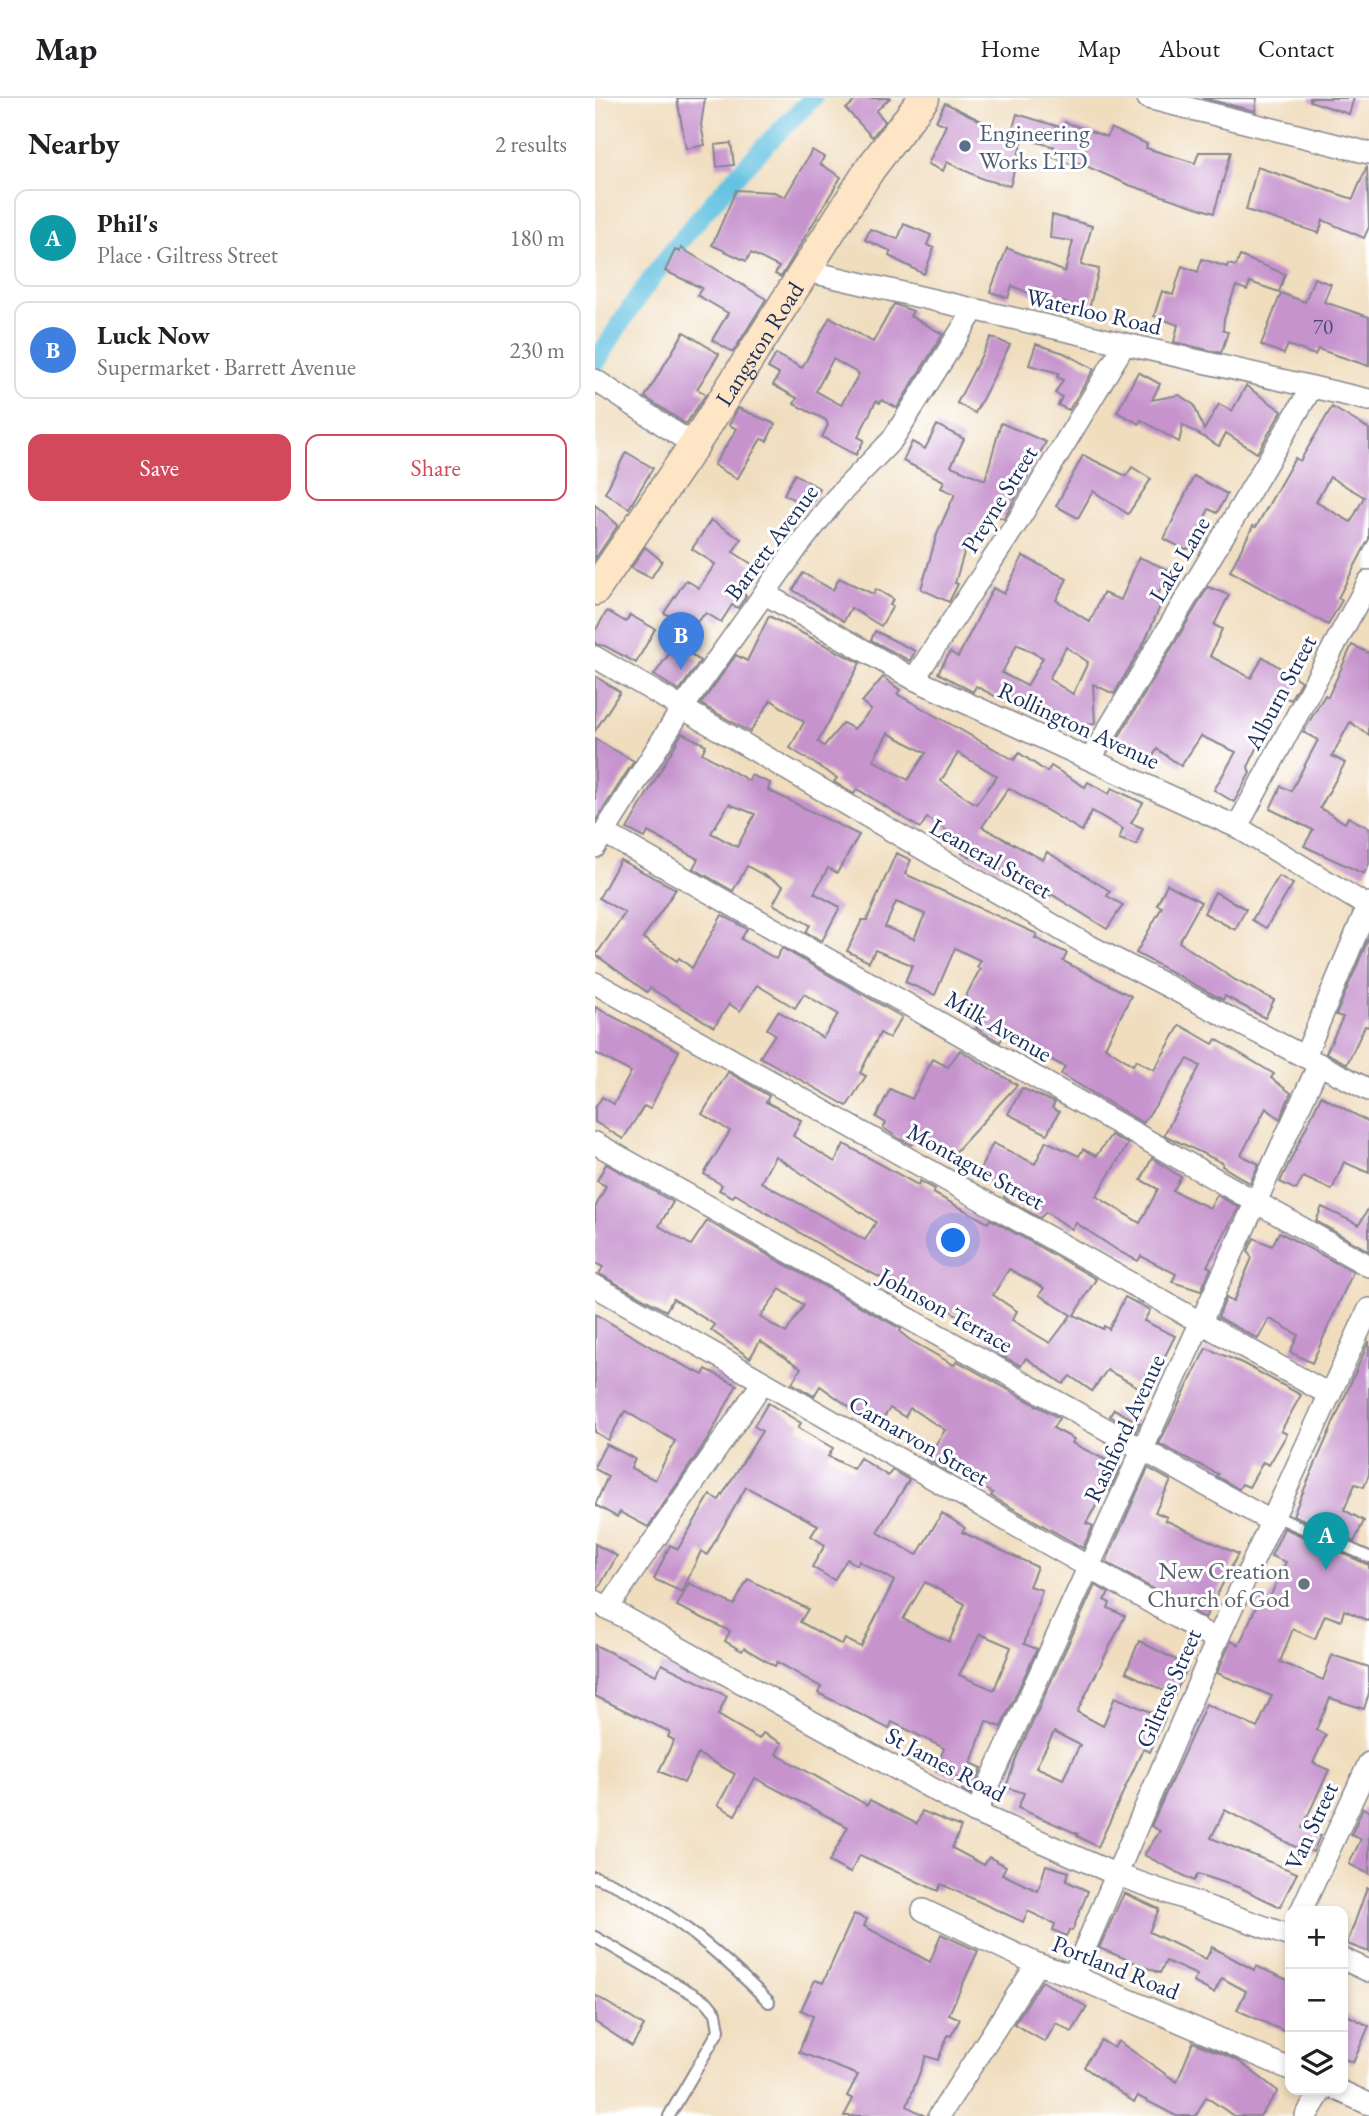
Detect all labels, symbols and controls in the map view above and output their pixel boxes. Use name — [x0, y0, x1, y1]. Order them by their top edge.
text: Map — [35, 27, 97, 70]
text: Home — [980, 33, 1040, 64]
text: Map — [1078, 33, 1121, 64]
text: About — [1159, 33, 1220, 64]
text: Contact — [1258, 33, 1334, 64]
place label: Engineering Works LTD — [979, 117, 1090, 176]
text: Nearby — [28, 124, 120, 163]
text: 2 results — [495, 129, 567, 159]
marker: Engineering Works LTD — [957, 138, 973, 154]
text: Phil's — [97, 206, 158, 240]
text: A — [45, 223, 61, 253]
text: 180 m — [509, 223, 565, 253]
text: Place · Giltress Street — [97, 240, 278, 270]
street label: Langston Road — [708, 275, 810, 412]
street label: Waterloo Road — [1023, 280, 1166, 342]
house number: 70 — [1313, 313, 1333, 340]
text: Luck Now — [97, 318, 210, 352]
text: B — [46, 335, 60, 365]
text: 230 m — [509, 335, 565, 365]
text: Supermarket · Barrett Avenue — [97, 352, 356, 382]
button: Save — [28, 434, 291, 501]
button: Share — [305, 434, 567, 501]
street label: Preyne Street — [954, 439, 1044, 558]
street label: Barrett Avenue — [717, 478, 825, 606]
street label: Lake Lane — [1141, 510, 1217, 608]
pin: B — [658, 612, 704, 670]
street label: Alburn Street — [1236, 629, 1323, 756]
street label: Rollington Avenue — [993, 674, 1165, 776]
street label: Leaneral Street — [924, 811, 1058, 906]
street label: Milk Avenue — [940, 983, 1058, 1069]
street label: Montague Street — [902, 1115, 1051, 1217]
your location — [936, 1223, 970, 1257]
street label: Johnson Terrace — [872, 1259, 1019, 1360]
street label: Rashford Avenue — [1076, 1349, 1172, 1507]
street label: Carnarvon Street — [843, 1387, 995, 1493]
pin: A — [1303, 1512, 1349, 1570]
place label: New Creation Church of God — [1147, 1555, 1291, 1614]
marker: New Creation Church of God — [1296, 1576, 1312, 1592]
street label: Giltress Street — [1128, 1623, 1208, 1752]
street label: St James Road — [880, 1719, 1012, 1809]
street label: Van Street — [1277, 1777, 1345, 1875]
map controls — [1285, 1906, 1348, 2095]
button: + — [1285, 1906, 1348, 1969]
street label: Portland Road — [1048, 1927, 1185, 2007]
button: − — [1285, 1969, 1348, 2032]
button: layers — [1285, 2032, 1348, 2095]

